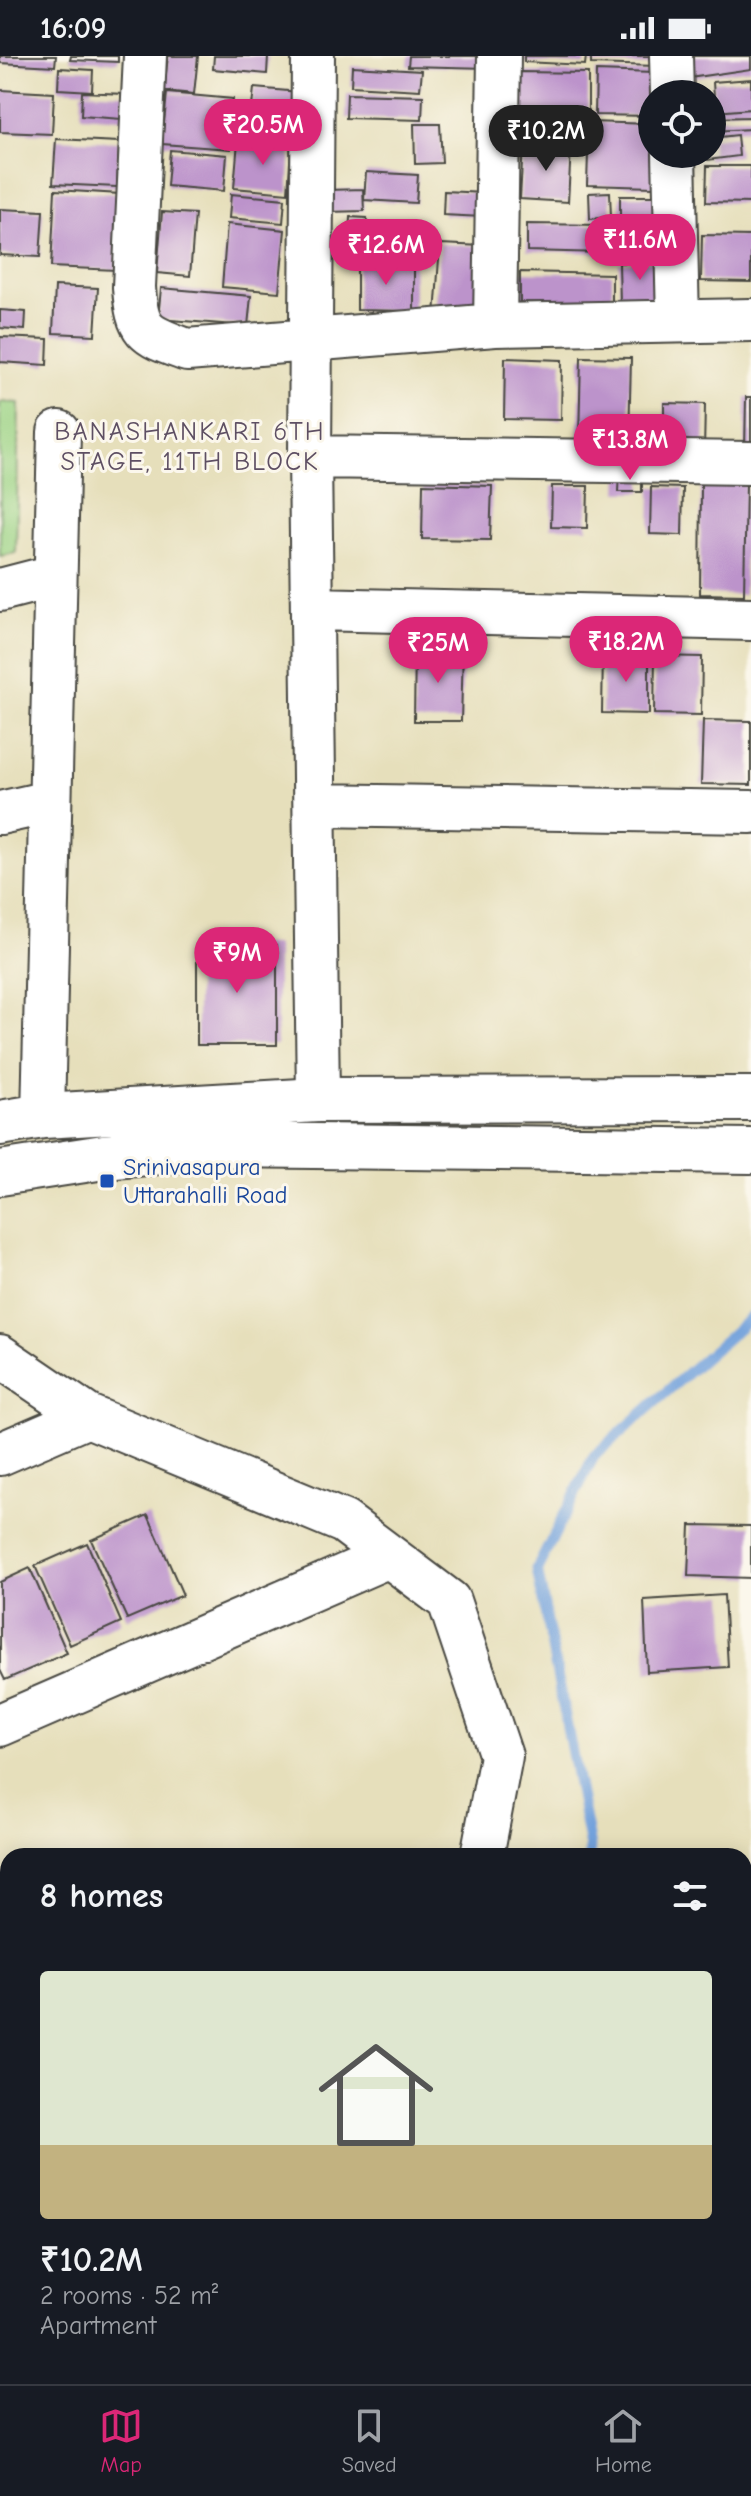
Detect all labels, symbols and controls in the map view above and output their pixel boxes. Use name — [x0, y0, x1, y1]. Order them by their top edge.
text: 16:09 — [40, 11, 107, 46]
map controls — [638, 80, 726, 168]
button: locate — [638, 80, 726, 168]
pin: ₹20.5M — [198, 99, 328, 167]
pin: ₹10.2M — [481, 105, 611, 173]
text: ₹20.5M — [222, 110, 304, 140]
text: ₹10.2M — [507, 116, 585, 146]
pin: ₹11.6M — [575, 214, 705, 282]
pin: ₹12.6M — [321, 219, 451, 287]
text: ₹11.6M — [603, 225, 677, 255]
text: ₹12.6M — [347, 230, 425, 260]
pin: ₹13.8M — [565, 414, 695, 482]
district label: BANASHANKARI 6TH STAGE, 11TH BLOCK — [54, 417, 326, 477]
text: ₹13.8M — [592, 425, 668, 455]
pin: ₹18.2M — [561, 616, 691, 684]
pin: ₹25M — [391, 617, 485, 685]
text: ₹18.2M — [587, 627, 665, 657]
text: ₹25M — [407, 628, 469, 658]
pin: ₹9M — [198, 927, 276, 995]
text: ₹9M — [212, 938, 262, 968]
place label: Srinivasapura Uttarahalli Road — [123, 1153, 288, 1209]
marker: Srinivasapura Uttarahalli Road — [98, 1172, 116, 1190]
icon: filters — [668, 1874, 712, 1918]
text: 8 homes — [40, 1876, 163, 1916]
icon: home — [304, 2023, 448, 2167]
text: ₹10.2M — [40, 2240, 143, 2280]
text: 2 rooms · 52 m² — [40, 2281, 218, 2311]
text: Apartment — [40, 2311, 156, 2341]
tab: Map — [99, 2404, 143, 2478]
tab: Saved — [342, 2404, 397, 2478]
tab: Home — [595, 2404, 652, 2478]

